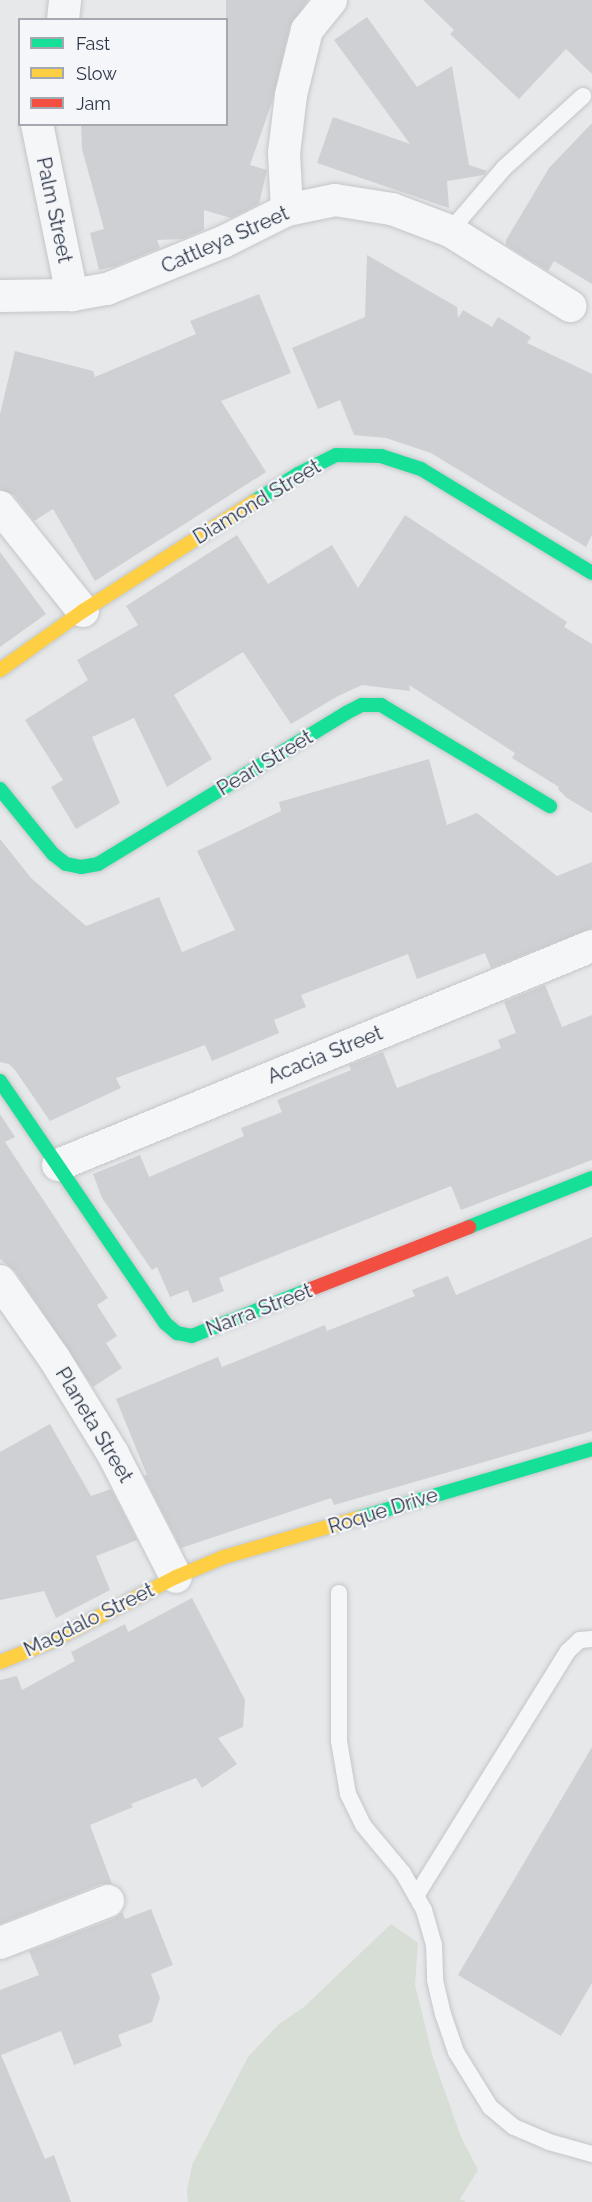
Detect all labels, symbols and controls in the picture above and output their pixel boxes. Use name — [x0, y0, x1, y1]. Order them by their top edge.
legend — [18, 18, 228, 126]
text: Fast — [76, 33, 110, 54]
text: Slow — [76, 63, 117, 84]
text: Jam — [76, 93, 111, 114]
street label: Palm Street — [31, 155, 77, 265]
street label: Cattleya Street — [158, 201, 292, 279]
street label: Diamond Street — [189, 455, 325, 549]
street label: Pearl Street — [213, 725, 317, 801]
street label: Acacia Street — [264, 1021, 386, 1089]
street label: Narra Street — [203, 1279, 315, 1341]
street label: Planeta Street — [50, 1363, 138, 1487]
street label: Roque Drive — [325, 1483, 441, 1539]
street label: Magdalo Street — [20, 1578, 158, 1662]

